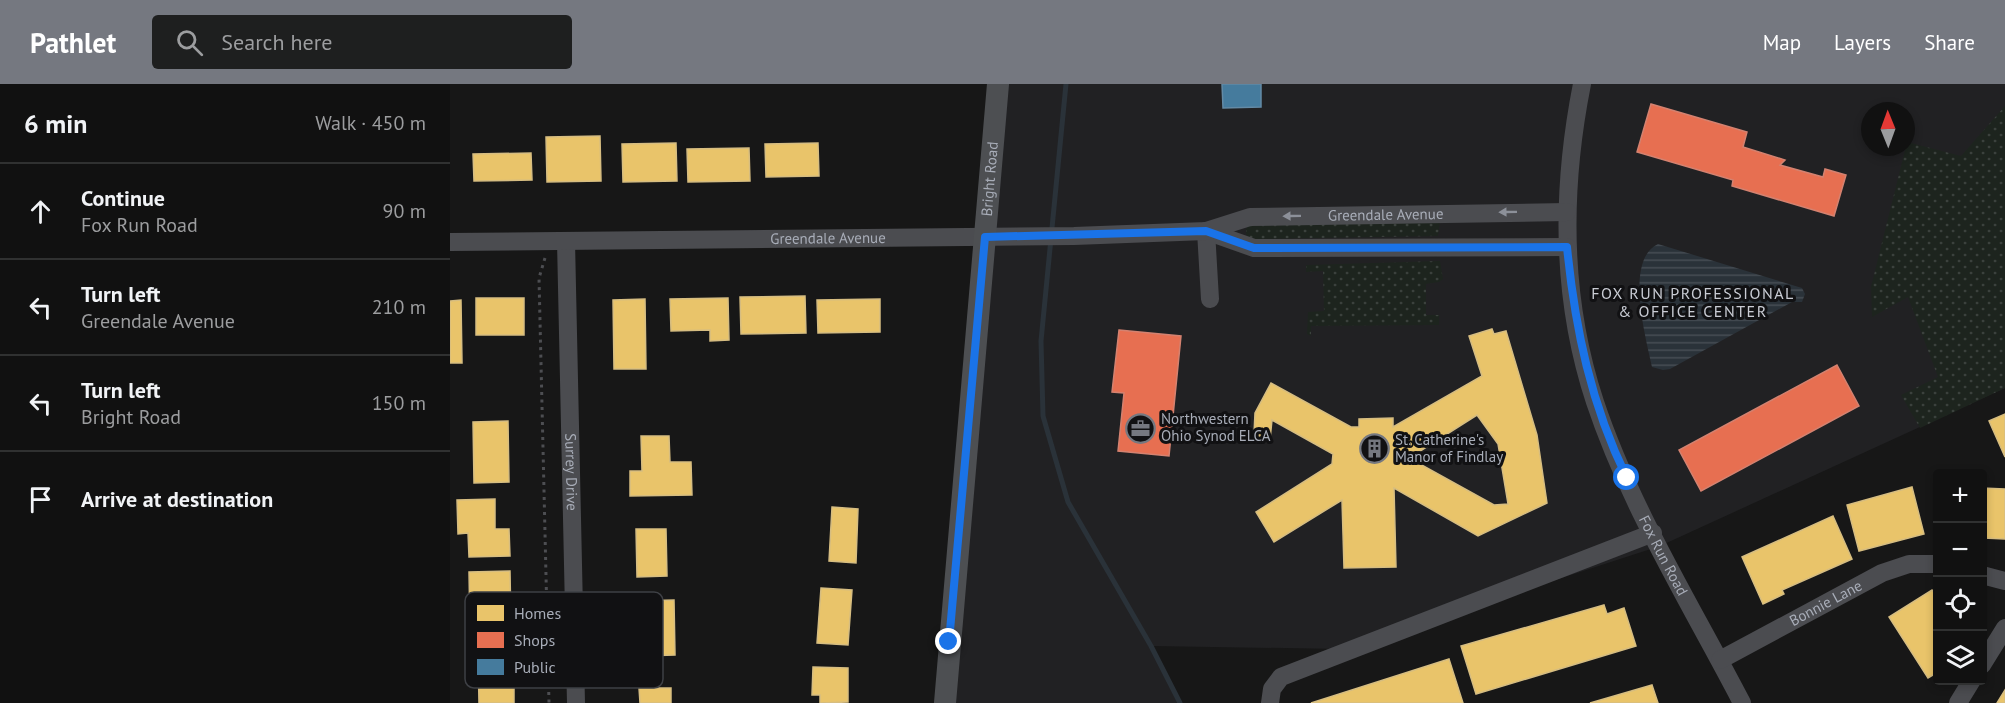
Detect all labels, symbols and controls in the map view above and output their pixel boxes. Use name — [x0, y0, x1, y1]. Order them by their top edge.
search box — [152, 15, 572, 69]
text: Pathlet — [30, 24, 116, 61]
icon: search — [173, 26, 206, 59]
text: Search here — [221, 28, 332, 56]
text: Map — [1763, 29, 1801, 56]
text: Layers — [1834, 29, 1891, 56]
text: Share — [1924, 29, 1975, 56]
north arrow — [1861, 102, 1915, 156]
text: 6 min — [24, 107, 87, 140]
text: Walk · 450 m — [315, 110, 426, 136]
street label: Bright Road — [977, 141, 1002, 217]
text: Continue — [81, 184, 165, 212]
icon: ahead — [24, 195, 57, 228]
text: 90 m — [383, 198, 426, 224]
street label: Greendale Avenue — [1328, 204, 1444, 225]
one-way arrow — [1499, 208, 1518, 217]
one-way arrow — [1283, 211, 1302, 221]
text: Fox Run Road — [81, 212, 198, 238]
street label: Greendale Avenue — [770, 228, 886, 248]
text: Turn left — [81, 280, 161, 308]
district label: FOX RUN PROFESSIONAL & OFFICE CENTER — [1591, 283, 1795, 321]
icon: left — [24, 291, 57, 324]
text: 210 m — [372, 294, 426, 320]
text: Greendale Avenue — [81, 308, 235, 334]
text: Turn left — [81, 376, 161, 404]
icon: left — [24, 387, 57, 420]
text: 150 m — [372, 390, 426, 416]
text: Bright Road — [81, 404, 181, 430]
place label: Northwestern Ohio Synod ELCA — [1161, 409, 1271, 445]
office icon: Northwestern Ohio Synod ELCA — [1124, 412, 1156, 444]
place label: St. Catherine's Manor of Findlay — [1395, 430, 1503, 466]
street label: Surrey Drive — [561, 433, 582, 511]
building icon: St. Catherine's Manor of Findlay — [1358, 433, 1390, 465]
route start — [1613, 464, 1639, 490]
map controls — [1933, 469, 1987, 685]
button: + — [1933, 469, 1987, 523]
icon: arrive — [24, 483, 57, 516]
text: Arrive at destination — [81, 485, 273, 513]
street label: Fox Run Road — [1635, 512, 1692, 599]
button: − — [1933, 523, 1987, 577]
street label: Bonnie Lane — [1786, 576, 1865, 630]
button: locate — [1933, 577, 1987, 631]
legend — [465, 592, 663, 688]
text: Homes — [514, 603, 561, 623]
route end — [935, 628, 961, 654]
text: Shops — [514, 630, 555, 650]
button: layers — [1933, 631, 1987, 685]
text: Public — [514, 657, 556, 677]

